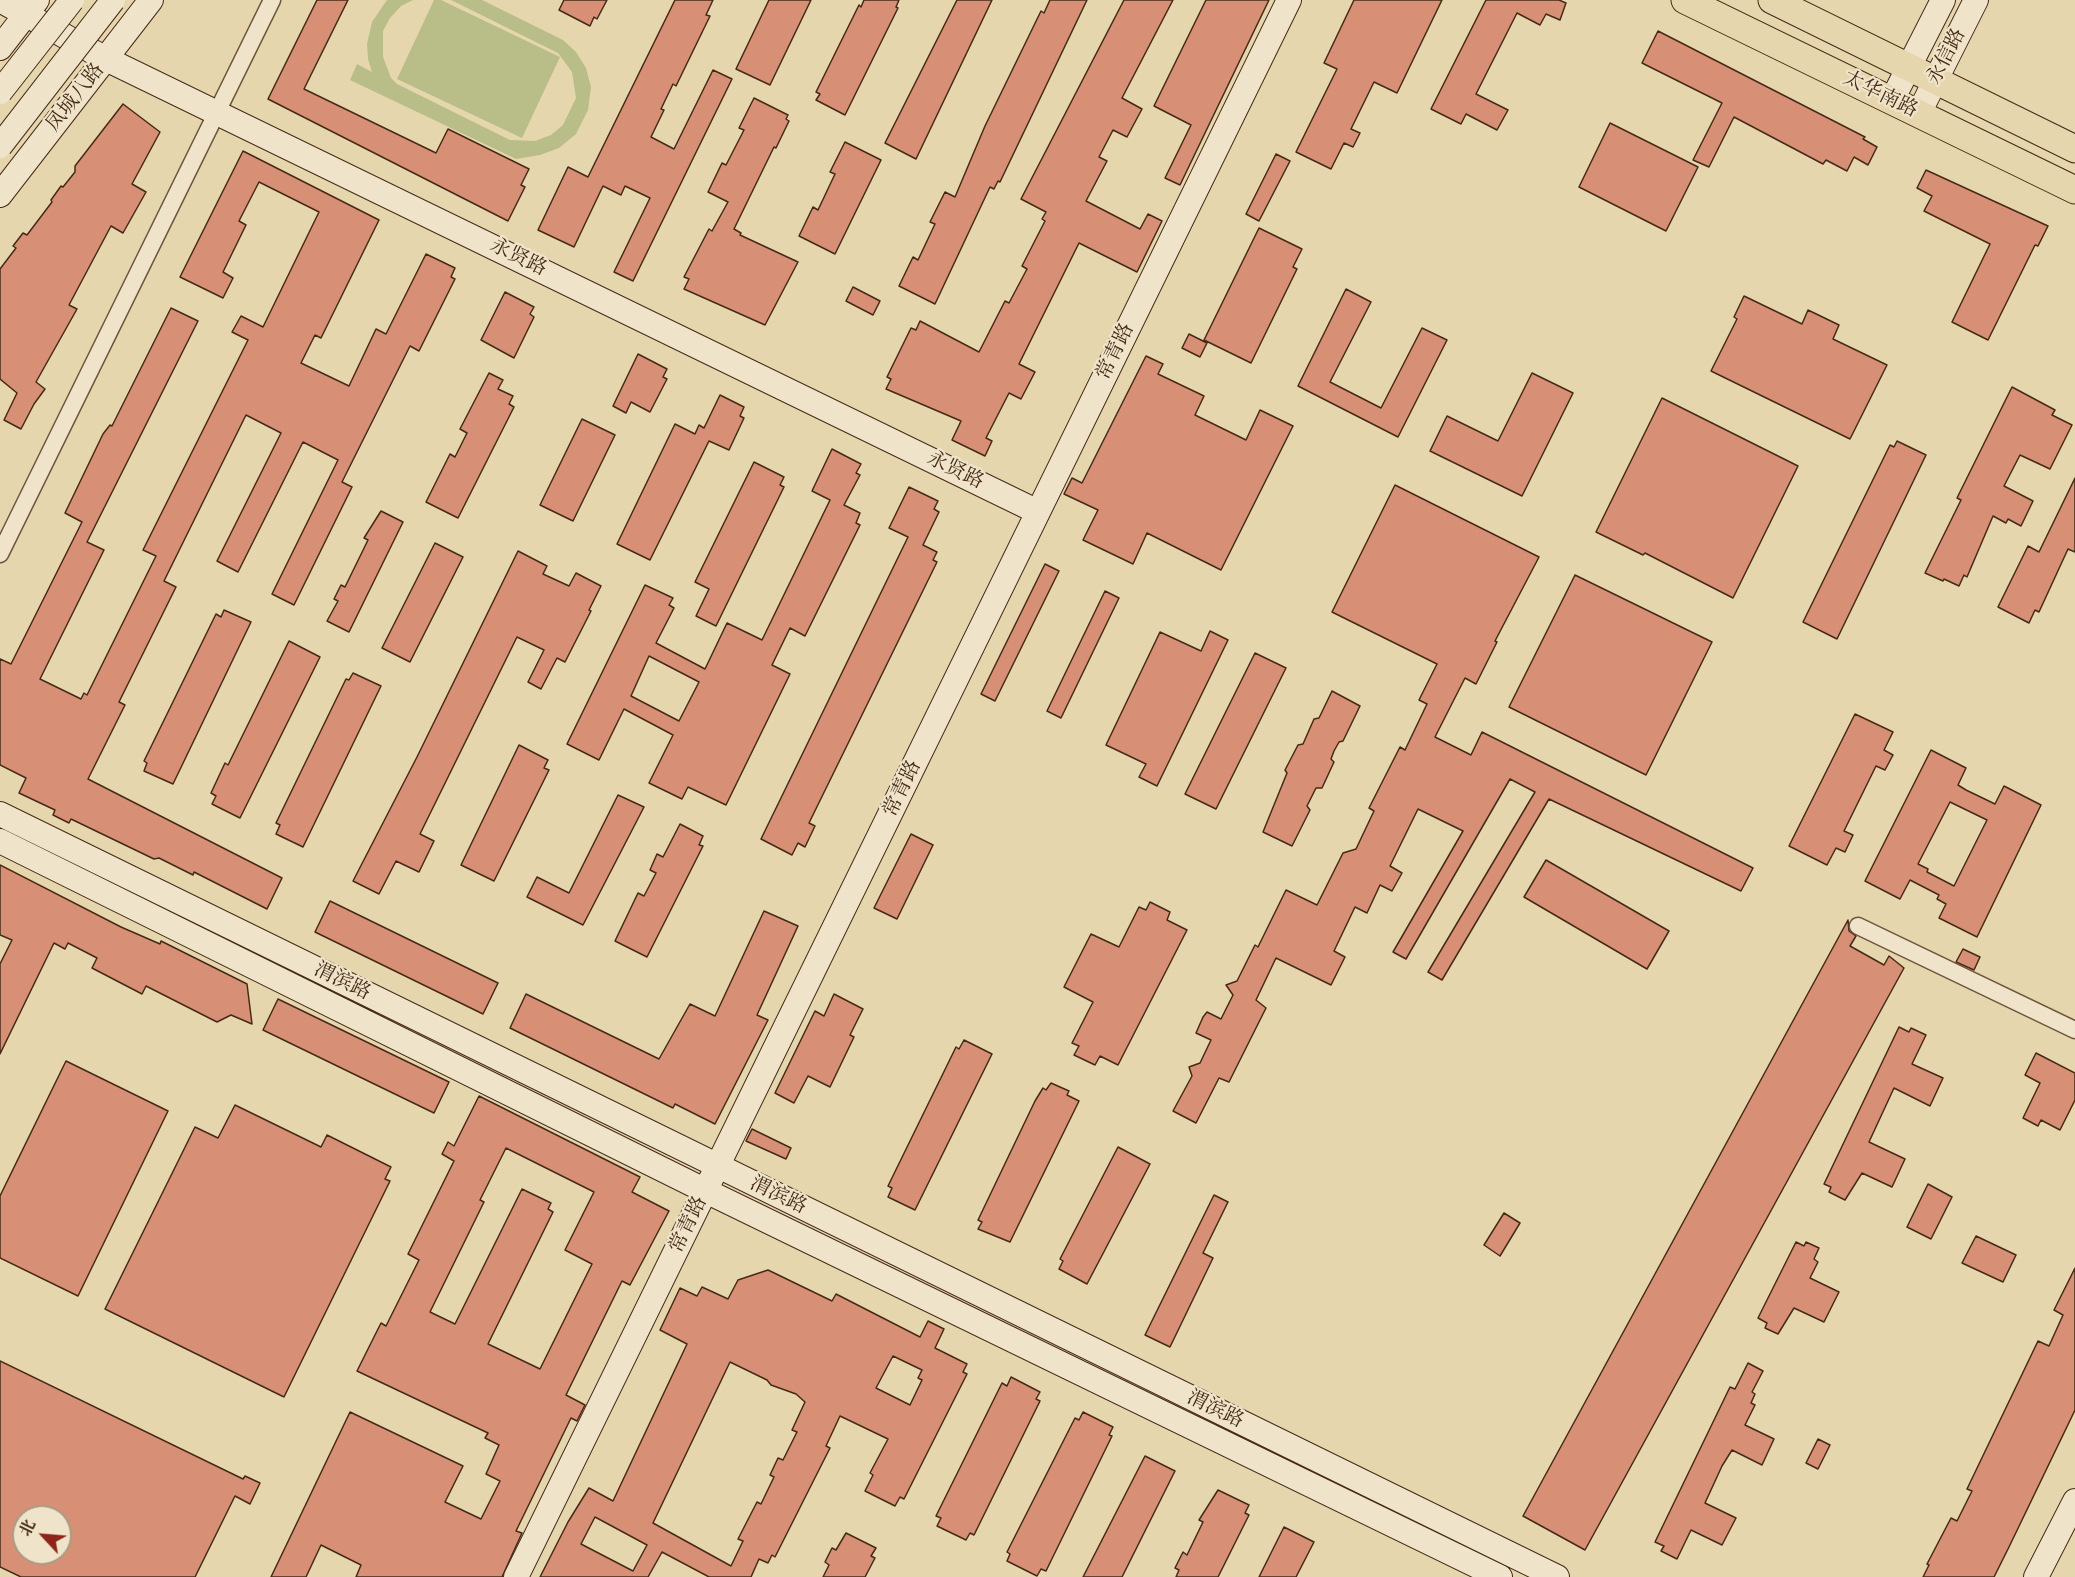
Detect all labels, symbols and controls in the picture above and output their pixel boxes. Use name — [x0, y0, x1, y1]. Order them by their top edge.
street label: 永信路 — [1923, 25, 1971, 89]
street label: 凤城八路 — [42, 59, 110, 137]
street label: 太华南路 — [1839, 67, 1921, 123]
street label: 永贤路 — [486, 234, 550, 282]
street label: 常青路 — [1092, 320, 1140, 384]
street label: 永贤路 — [923, 447, 987, 495]
street label: 常青路 — [879, 757, 927, 821]
street label: 渭滨路 — [310, 958, 374, 1006]
street label: 渭滨路 — [746, 1172, 810, 1220]
street label: 常青路 — [665, 1193, 713, 1257]
street label: 渭滨路 — [1183, 1386, 1247, 1434]
north arrow — [12, 1505, 72, 1565]
text: 北 — [14, 1516, 41, 1540]

